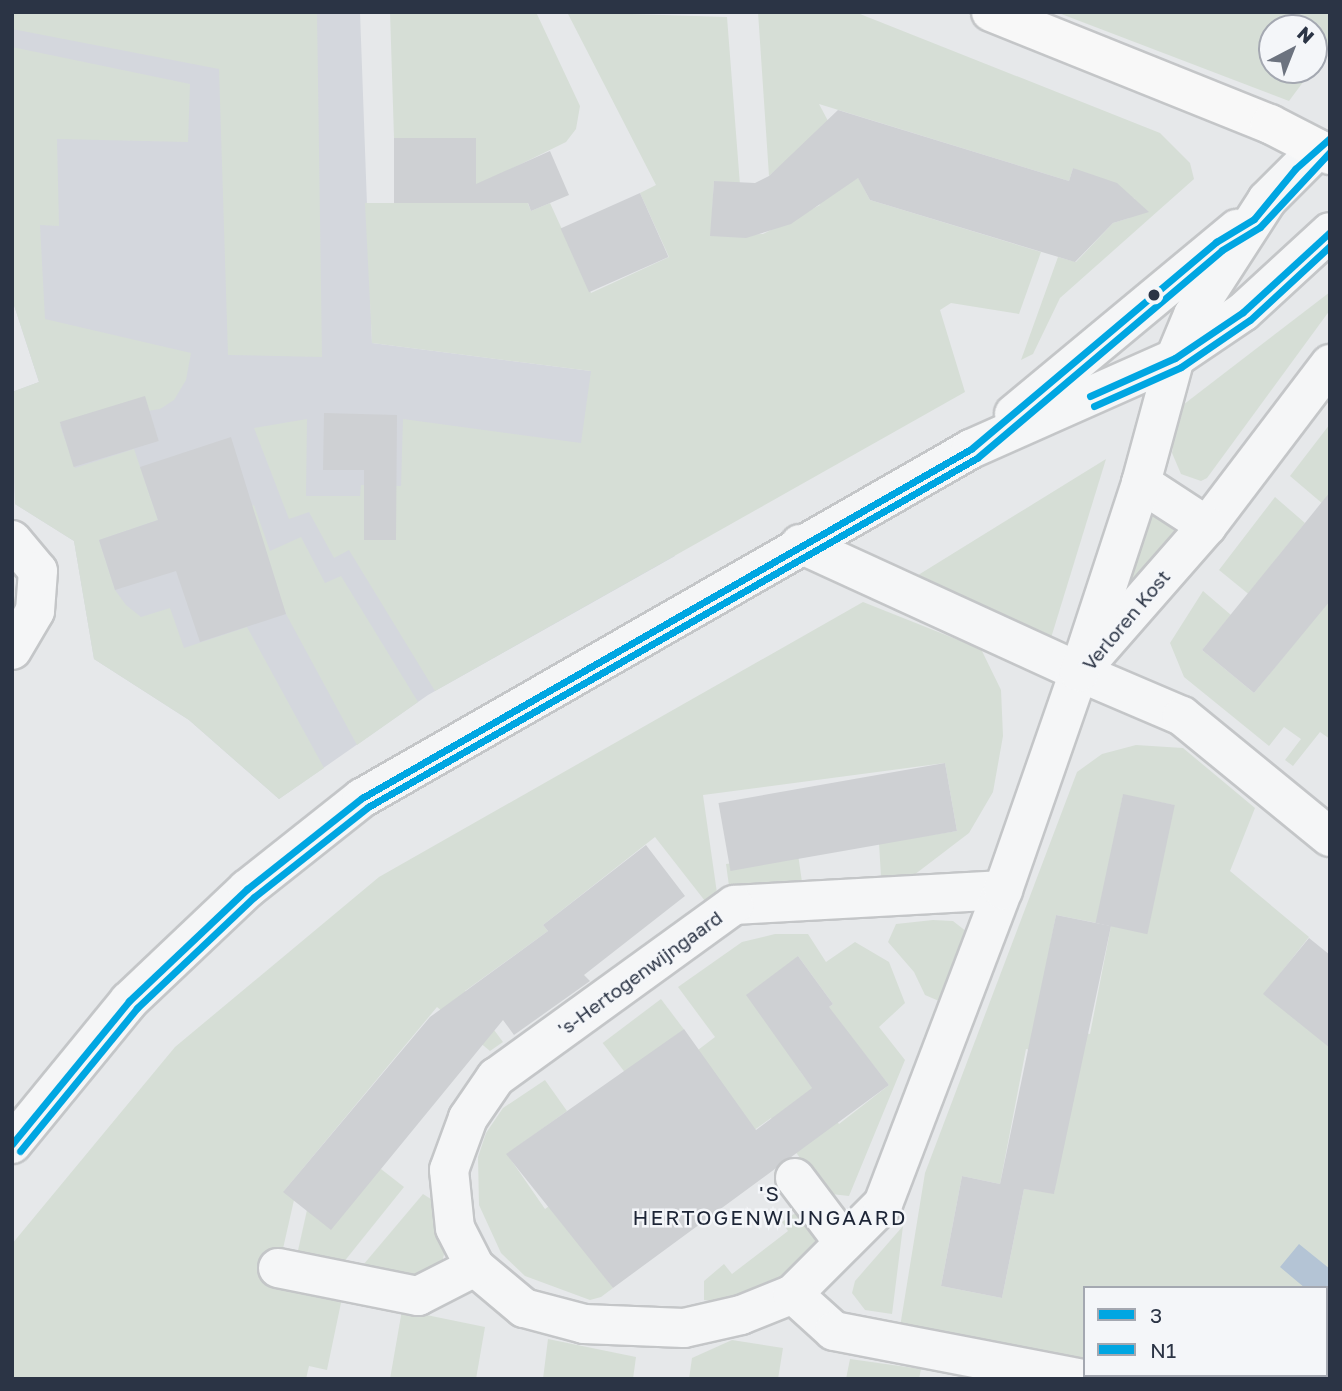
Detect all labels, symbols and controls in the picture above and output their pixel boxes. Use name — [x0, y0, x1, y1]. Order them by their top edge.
north arrow — [1258, 14, 1328, 84]
text: N — [1293, 21, 1319, 48]
unlabelled marker — [1147, 288, 1161, 302]
street label: Verloren Kost — [1077, 565, 1175, 675]
street label: 's-Hertogenwijngaard — [554, 906, 726, 1040]
district label: 'S HERTOGENWIJNGAARD — [635, 1180, 905, 1230]
legend — [1083, 1286, 1328, 1377]
text: 3 — [1150, 1302, 1162, 1328]
text: N1 — [1150, 1337, 1176, 1363]

